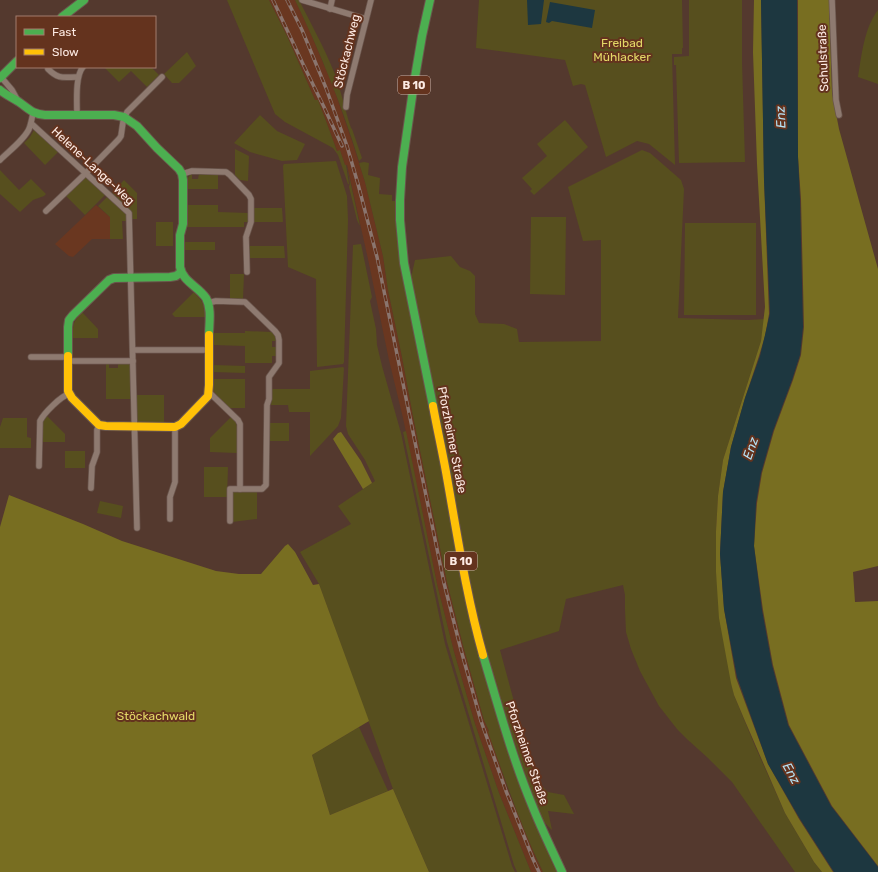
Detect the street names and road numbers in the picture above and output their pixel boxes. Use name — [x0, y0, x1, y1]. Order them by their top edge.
street label: Stöckachweg — [331, 13, 363, 89]
street label: Schulstraße — [815, 24, 831, 92]
road number: B 10 — [398, 76, 430, 94]
street label: Helene-Lange-Weg — [49, 124, 137, 208]
street label: Pforzheimer Straße — [435, 385, 469, 495]
road number: B 10 — [445, 552, 477, 570]
street label: Pforzheimer Straße — [503, 700, 551, 807]

